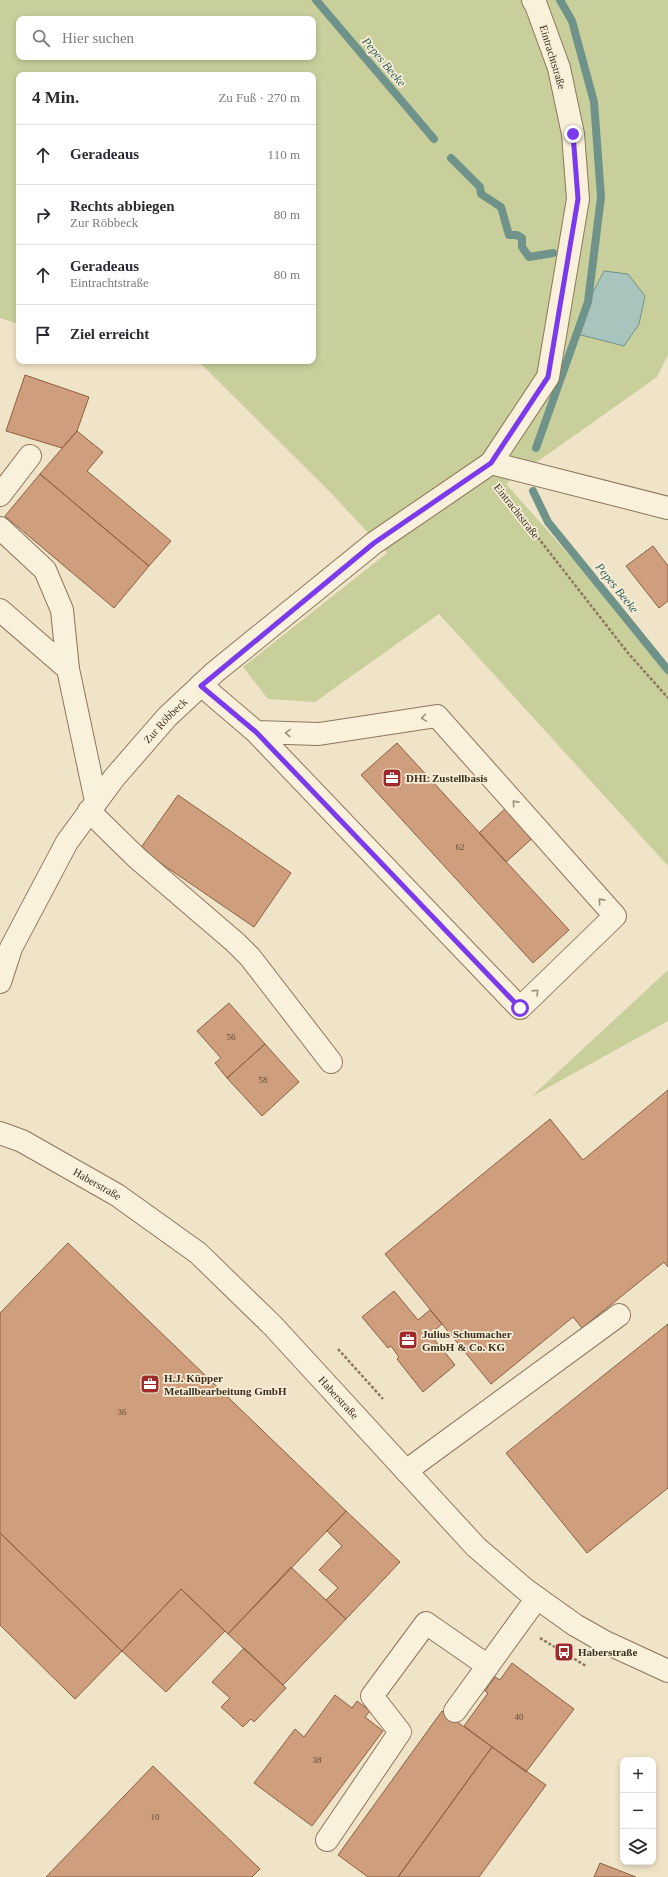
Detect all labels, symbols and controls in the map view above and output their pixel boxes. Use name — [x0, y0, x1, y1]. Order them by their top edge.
search box — [16, 16, 316, 60]
street label: Eintrachtstraße — [538, 23, 569, 91]
icon: search — [30, 27, 52, 49]
text: Hier suchen — [62, 30, 134, 46]
water label: Pepes Beeke — [359, 34, 409, 90]
text: 4 Min. — [32, 88, 79, 107]
text: Zu Fuß · 270 m — [218, 90, 300, 105]
route end — [564, 125, 582, 143]
icon: ahead — [32, 144, 54, 166]
text: Geradeaus — [70, 146, 139, 162]
text: 110 m — [268, 147, 300, 162]
text: Rechts abbiegen — [70, 198, 175, 214]
icon: right — [32, 204, 54, 226]
text: 80 m — [274, 207, 300, 222]
text: Zur Röbbeck — [70, 215, 138, 230]
text: Geradeaus — [70, 258, 139, 274]
icon: ahead — [32, 264, 54, 286]
text: 80 m — [274, 267, 300, 282]
text: Eintrachtstraße — [70, 275, 149, 290]
icon: arrive — [32, 324, 54, 346]
text: Ziel erreicht — [70, 326, 149, 342]
street label: Eintrachtstraße — [492, 481, 542, 541]
water label: Pepes Beeke — [592, 559, 642, 616]
street label: Zur Röbbeck — [141, 695, 190, 746]
one-way arrow — [421, 713, 427, 722]
one-way arrow — [285, 729, 291, 737]
office icon: DHL Zustellbasis — [381, 767, 403, 789]
place label: DHL Zustellbasis — [406, 772, 488, 784]
one-way arrow — [512, 801, 519, 808]
house number: 62 — [456, 842, 465, 852]
one-way arrow — [598, 898, 605, 905]
one-way arrow — [531, 989, 539, 997]
route start — [511, 999, 529, 1017]
house number: 56 — [227, 1032, 236, 1042]
house number: 58 — [259, 1075, 268, 1085]
street label: Haberstraße — [71, 1165, 124, 1202]
place label: Julius Schumacher GmbH & Co. KG — [422, 1328, 512, 1353]
office icon: Julius Schumacher GmbH & Co. KG — [397, 1329, 419, 1351]
place label: H.J. Küpper Metallbearbeitung GmbH — [164, 1372, 287, 1397]
office icon: H.J. Küpper Metallbearbeitung GmbH — [139, 1373, 161, 1395]
street label: Haberstraße — [316, 1374, 361, 1421]
house number: 36 — [118, 1407, 127, 1417]
bus stop icon: Haberstraße — [553, 1641, 575, 1663]
place label: Haberstraße — [578, 1646, 637, 1658]
house number: 40 — [515, 1712, 524, 1722]
house number: 38 — [313, 1755, 322, 1765]
map controls — [620, 1757, 656, 1865]
button: + — [620, 1757, 656, 1793]
button: − — [620, 1793, 656, 1829]
house number: 10 — [151, 1812, 160, 1822]
button: layers — [620, 1829, 656, 1865]

